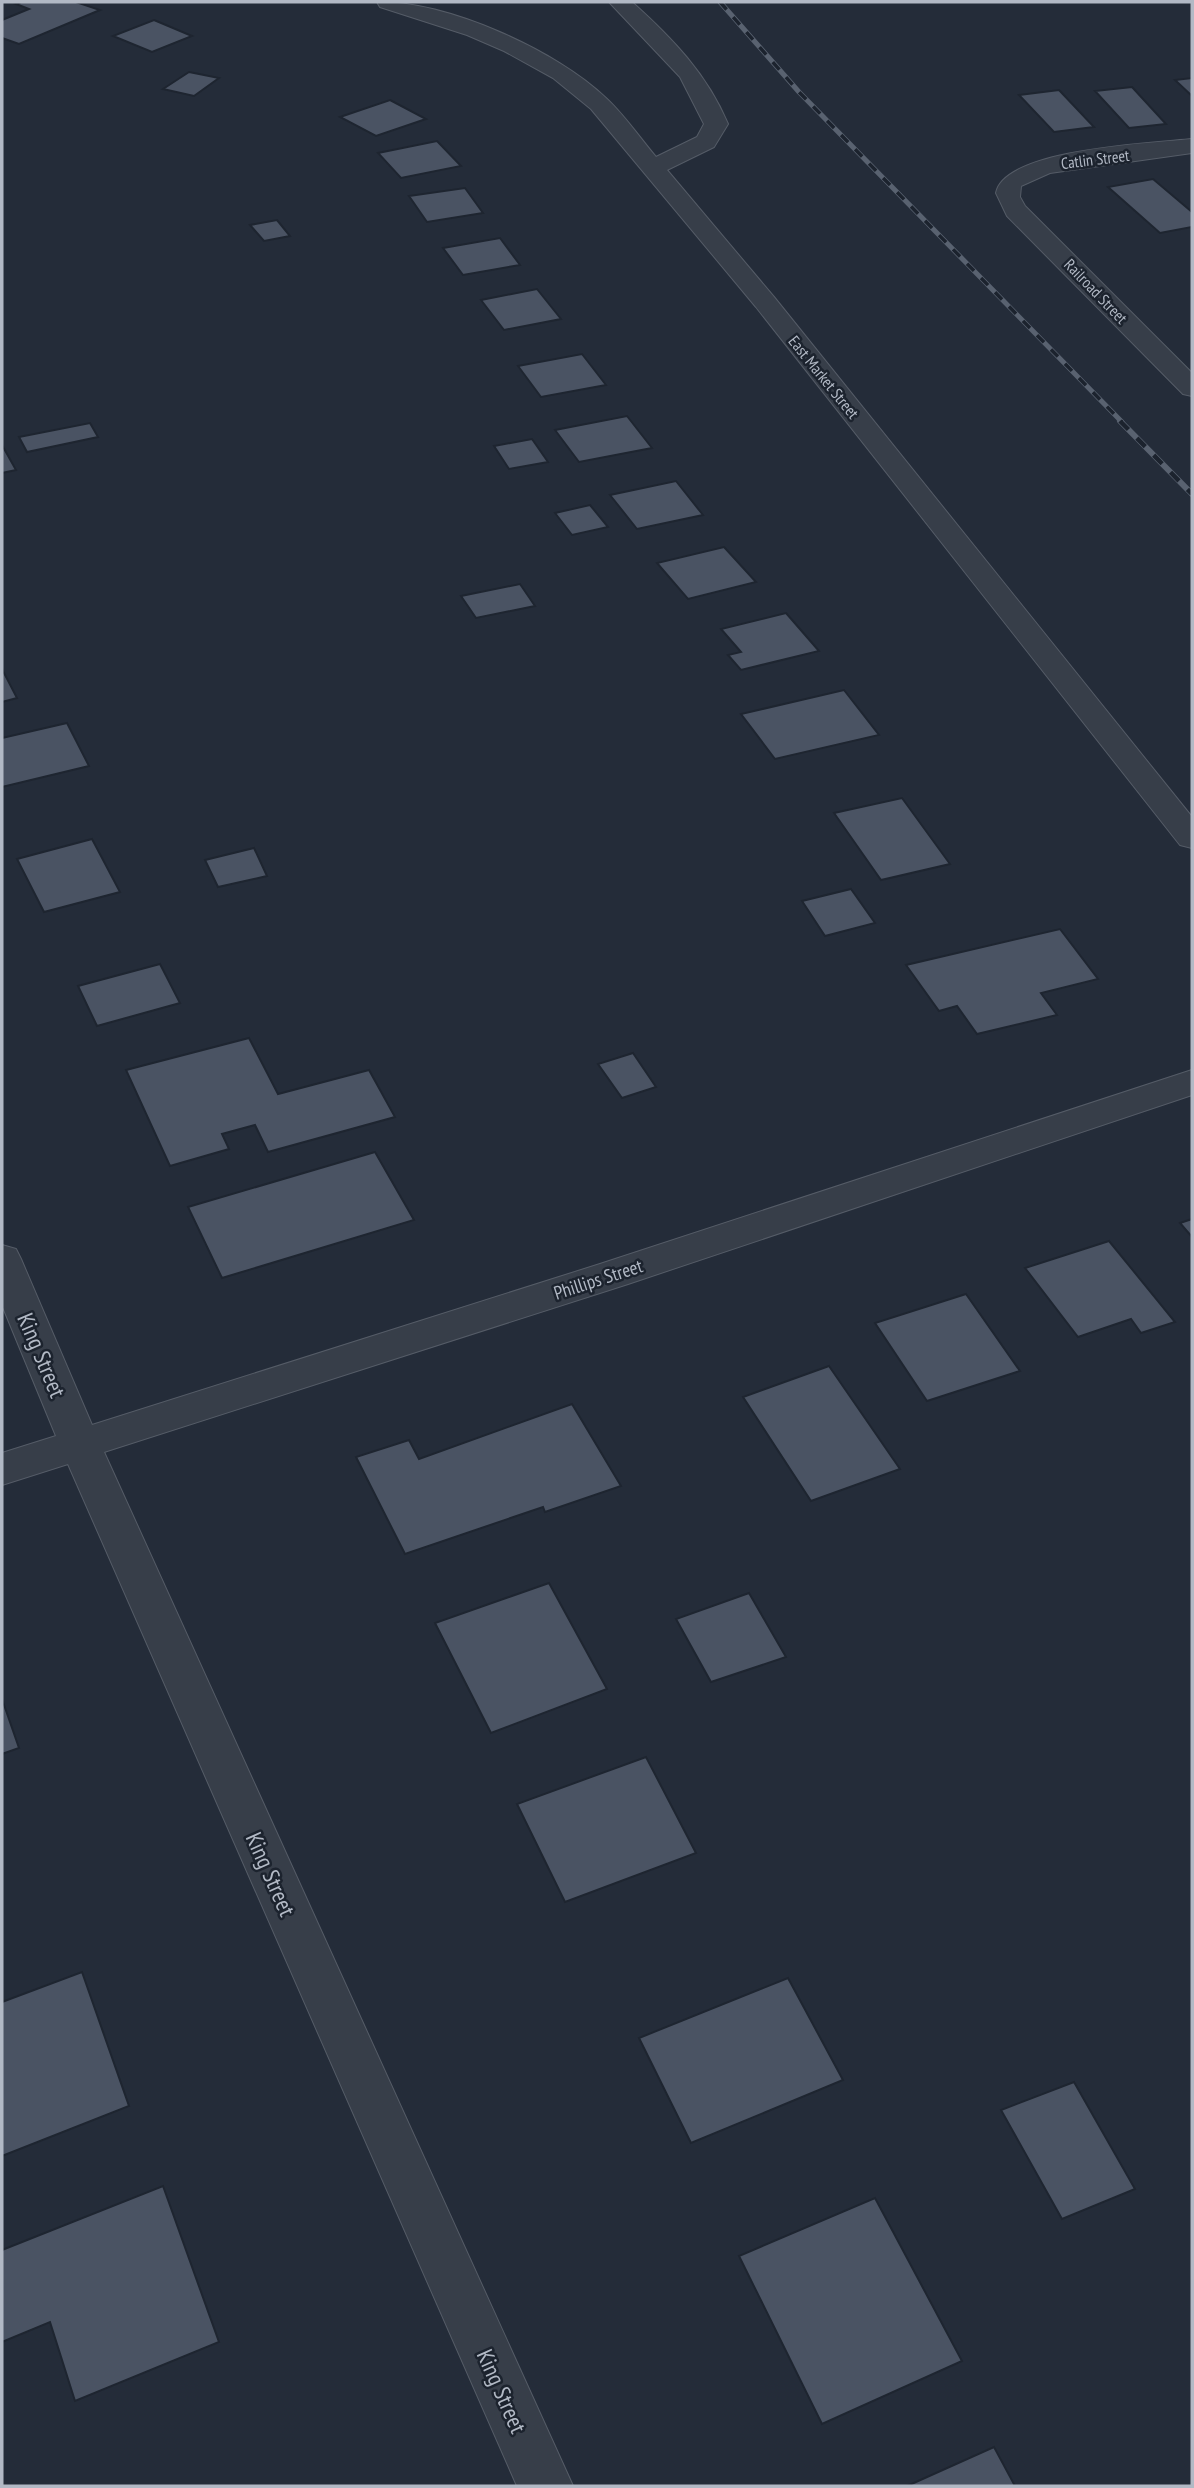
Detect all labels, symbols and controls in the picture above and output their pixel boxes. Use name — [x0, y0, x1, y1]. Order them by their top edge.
street label: Catlin Street — [1060, 145, 1131, 173]
street label: Railroad Street — [1060, 254, 1132, 328]
street label: East Market Street — [784, 331, 864, 423]
street label: Phillips Street — [551, 1253, 646, 1305]
street label: King Street — [11, 1308, 73, 1402]
street label: King Street — [240, 1828, 303, 1921]
street label: King Street — [471, 2345, 534, 2438]

